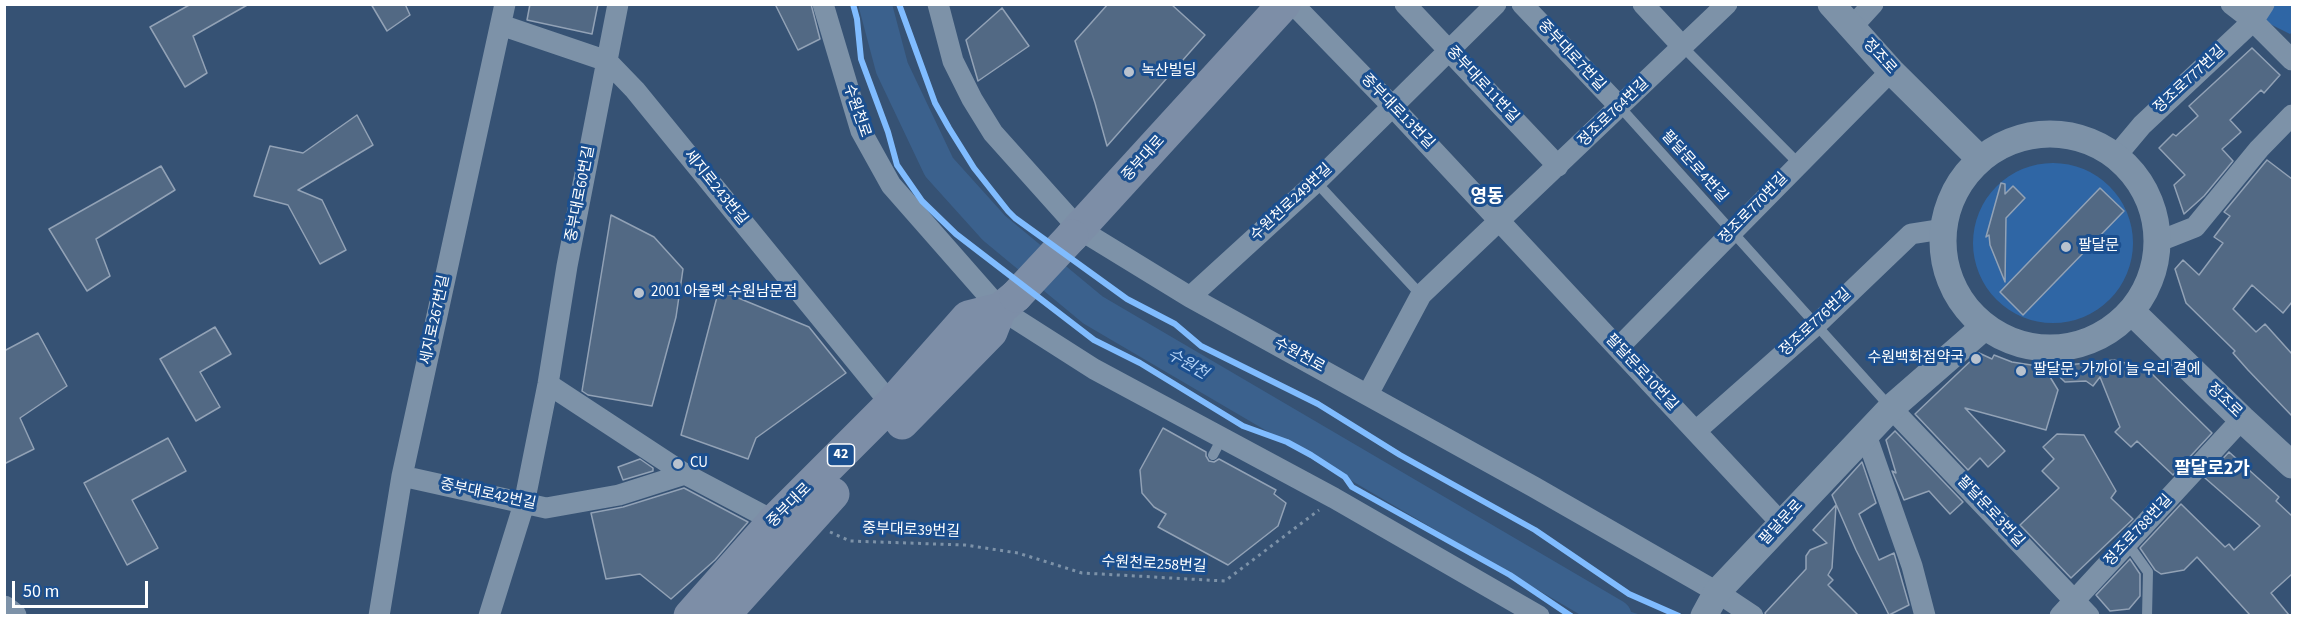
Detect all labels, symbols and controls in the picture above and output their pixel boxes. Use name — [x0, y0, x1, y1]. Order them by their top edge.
street label: 중부대로7번길 — [1534, 17, 1608, 95]
street label: 정조로 — [1858, 36, 1900, 78]
street label: 정조로777번길 — [2150, 42, 2230, 118]
street label: 중부대로11번길 — [1442, 43, 1522, 127]
place label: 녹산빌딩 — [1141, 63, 1196, 81]
marker: 녹산빌딩 — [1122, 65, 1136, 79]
street label: 중부대로13번길 — [1357, 71, 1437, 153]
street label: 정조로764번길 — [1575, 75, 1653, 151]
street label: 수원천로 — [839, 82, 873, 140]
street label: 팔달문로4번길 — [1657, 127, 1731, 207]
street label: 중부대로 — [1119, 132, 1169, 186]
street label: 중부대로60번길 — [563, 144, 599, 244]
street label: 세지로243번길 — [679, 147, 751, 229]
street label: 수원천로249번길 — [1247, 161, 1337, 245]
street label: 정조로770번길 — [1716, 170, 1792, 248]
district label: 영동 — [1470, 187, 1504, 209]
place label: 팔달문 — [2078, 238, 2119, 256]
marker: 팔달문 — [2059, 240, 2073, 254]
street label: 세지로267번길 — [418, 273, 454, 367]
place label: 2001 아울렛 수원남문점 — [651, 284, 797, 302]
street label: 정조로776번길 — [1776, 285, 1856, 361]
marker: 2001 아울렛 수원남문점 — [632, 286, 646, 300]
street label: 팔달문로10번길 — [1601, 331, 1681, 415]
street label: 수원천로 — [1270, 335, 1328, 377]
water label: 수원천 — [1163, 346, 1211, 384]
place label: 수원백화점약국 — [1867, 350, 1964, 368]
marker: 수원백화점약국 — [1969, 352, 1983, 366]
place label: 팔달문, 가까이 늘 우리 곁에 — [2033, 362, 2201, 380]
marker: 팔달문, 가까이 늘 우리 곁에 — [2014, 364, 2028, 378]
street label: 정조로 — [2203, 380, 2245, 422]
road number: 42 — [828, 444, 854, 466]
place label: CU — [690, 455, 708, 473]
marker: CU — [671, 457, 685, 471]
district label: 팔달로2가 — [2174, 459, 2250, 481]
street label: 팔달문로3번길 — [1953, 473, 2027, 551]
street label: 중부대로42번길 — [438, 476, 538, 514]
street label: 중부대로 — [764, 480, 816, 532]
street label: 정조로788번길 — [2101, 491, 2177, 571]
street label: 팔달문로 — [1757, 497, 1807, 549]
street label: 중부대로39번길 — [862, 520, 960, 542]
street label: 수원천로258번길 — [1101, 553, 1207, 577]
scale bar — [15, 569, 152, 607]
text: 50 m — [23, 579, 59, 604]

